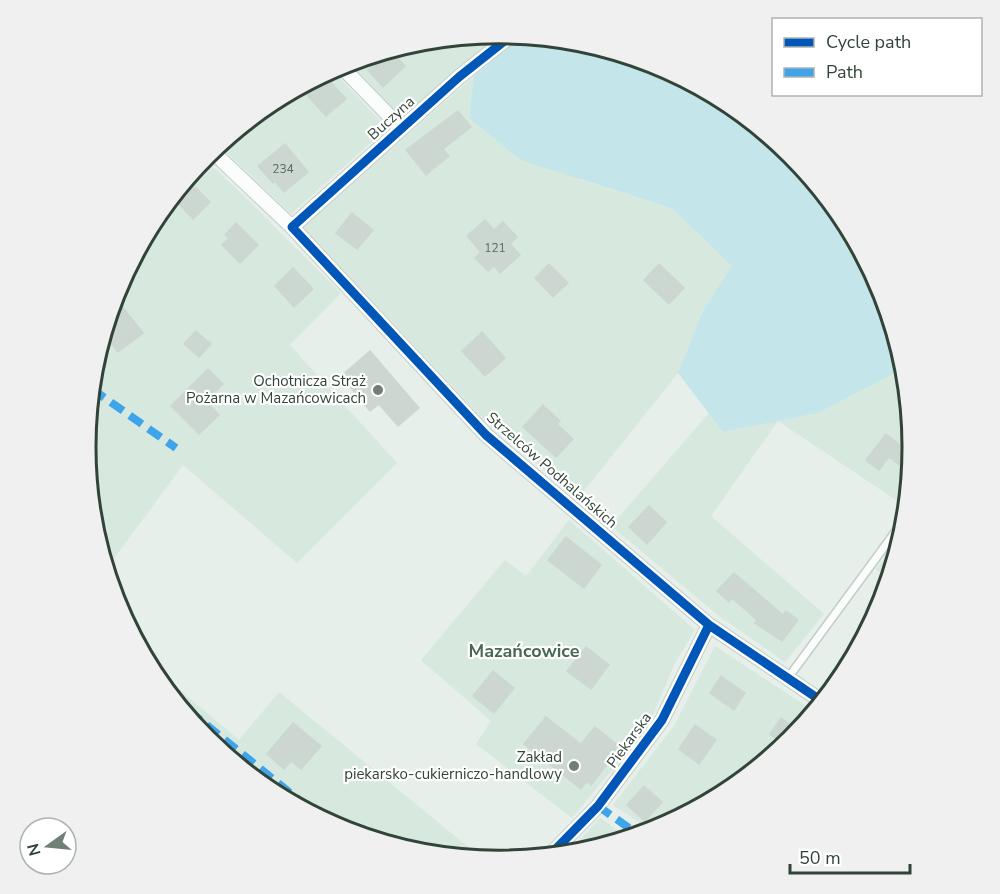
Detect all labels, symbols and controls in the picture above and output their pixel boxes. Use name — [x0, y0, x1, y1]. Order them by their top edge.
legend — [772, 18, 982, 96]
text: Cycle path — [826, 30, 911, 54]
text: Path — [826, 60, 863, 84]
street label: Buczyna — [363, 92, 419, 144]
house number: 234 — [272, 161, 294, 177]
house number: 121 — [484, 240, 506, 256]
place label: Ochotnicza Straż Pożarna w Mazańcowicach — [186, 371, 366, 408]
marker: Ochotnicza Straż Pożarna w Mazańcowicach — [371, 383, 385, 397]
street label: Strzelców Podhalańskich — [482, 407, 622, 533]
district label: Mazańcowice — [469, 639, 580, 663]
street label: Piekarska — [602, 708, 656, 772]
place label: Zakład piekarsko-cukierniczo-handlowy — [344, 747, 562, 784]
marker: Zakład piekarsko-cukierniczo-handlowy — [567, 759, 581, 773]
north arrow — [18, 816, 78, 876]
scale bar — [790, 837, 910, 875]
text: N — [22, 841, 47, 858]
text: 50 m — [799, 846, 841, 870]

